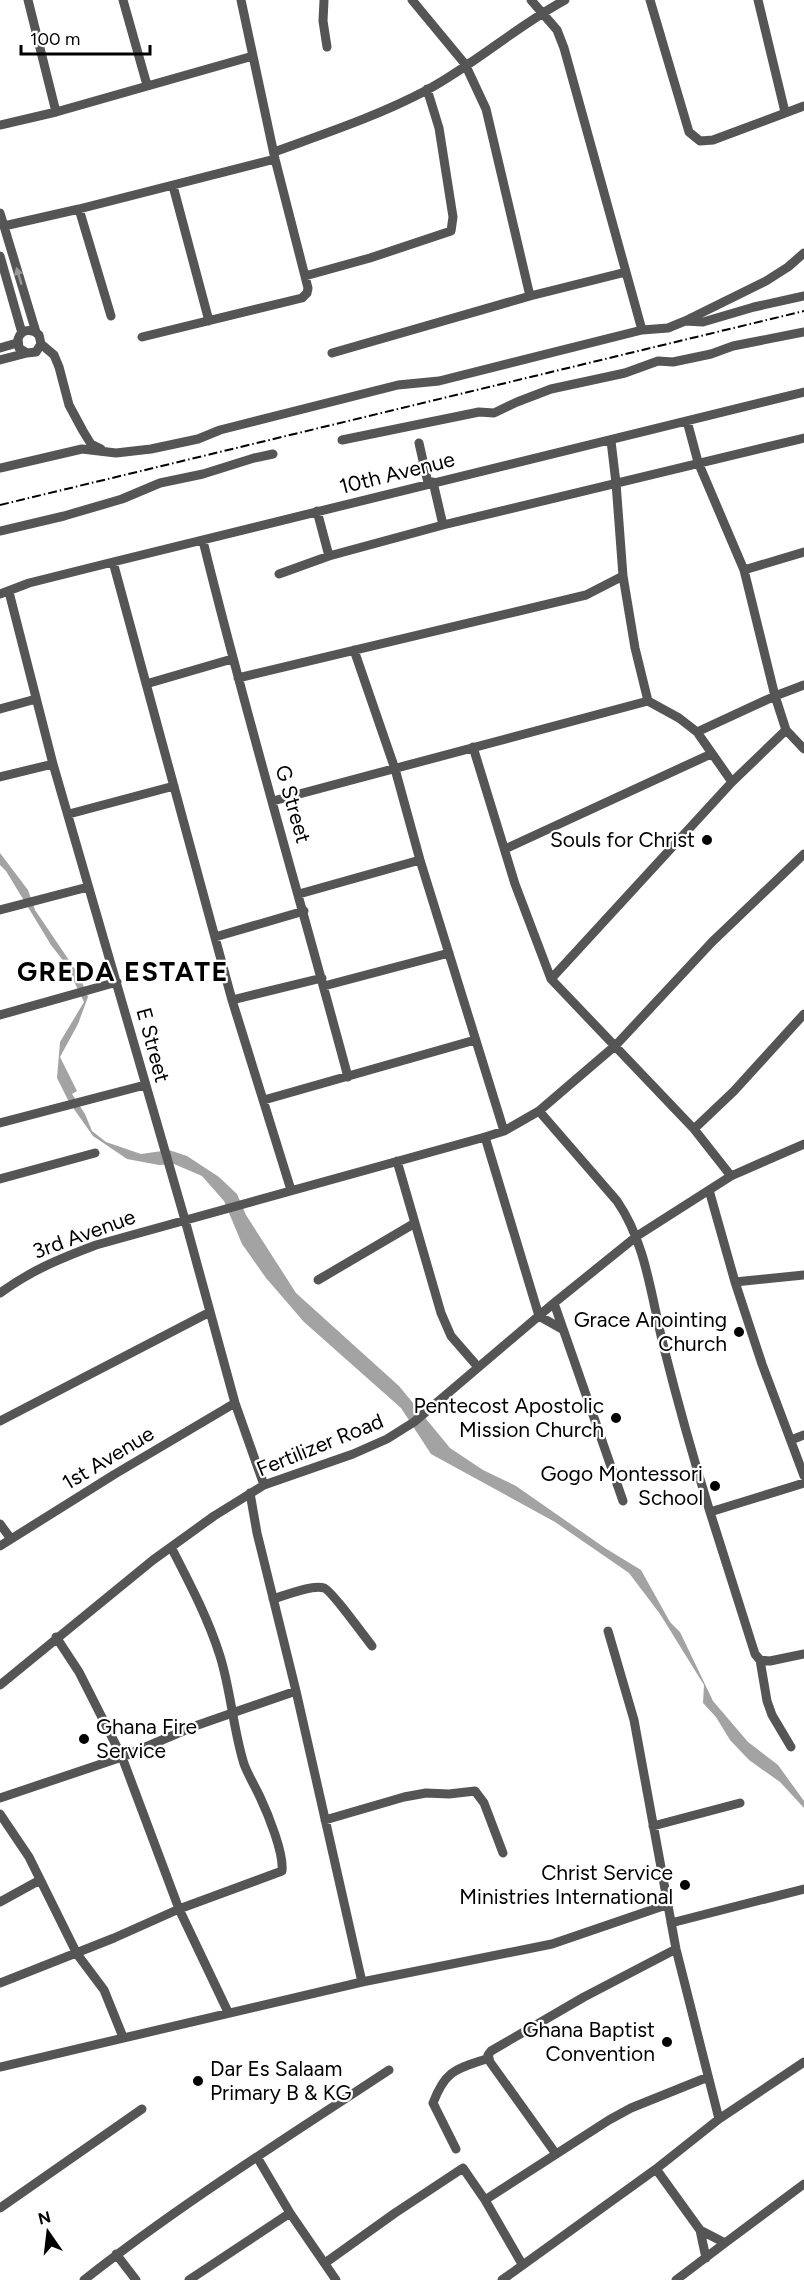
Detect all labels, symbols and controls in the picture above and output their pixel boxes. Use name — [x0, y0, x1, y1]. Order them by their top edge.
scale bar — [21, 18, 150, 56]
text: 100 m — [30, 28, 80, 50]
one-way arrow — [14, 267, 23, 285]
street label: 10th Avenue — [337, 446, 457, 499]
street label: G Street — [270, 762, 317, 846]
place label: Souls for Christ — [550, 827, 695, 852]
marker: Souls for Christ — [700, 833, 714, 847]
district label: GREDA ESTATE — [17, 955, 229, 988]
street label: E Street — [132, 1005, 175, 1085]
street label: 3rd Avenue — [29, 1203, 138, 1264]
place label: Grace Anointing Church — [574, 1307, 727, 1356]
marker: Grace Anointing Church — [732, 1325, 746, 1339]
place label: Pentecost Apostolic Mission Church — [414, 1393, 604, 1442]
street label: Fertilizer Road — [253, 1408, 387, 1481]
marker: Pentecost Apostolic Mission Church — [609, 1411, 623, 1425]
street label: 1st Avenue — [57, 1420, 158, 1495]
place label: Gogo Montessori School — [540, 1461, 703, 1510]
marker: Gogo Montessori School — [708, 1479, 722, 1493]
place label: Ghana Fire Service — [96, 1714, 197, 1763]
marker: Ghana Fire Service — [77, 1732, 91, 1746]
place label: Christ Service Ministries International — [459, 1860, 673, 1909]
marker: Christ Service Ministries International — [678, 1878, 692, 1892]
place label: Ghana Baptist Convention — [523, 2017, 655, 2066]
marker: Ghana Baptist Convention — [660, 2035, 674, 2049]
place label: Dar Es Salaam Primary B & KG — [210, 2056, 351, 2105]
marker: Dar Es Salaam Primary B & KG — [191, 2074, 205, 2088]
north arrow — [18, 2202, 78, 2262]
text: N — [36, 2207, 53, 2229]

